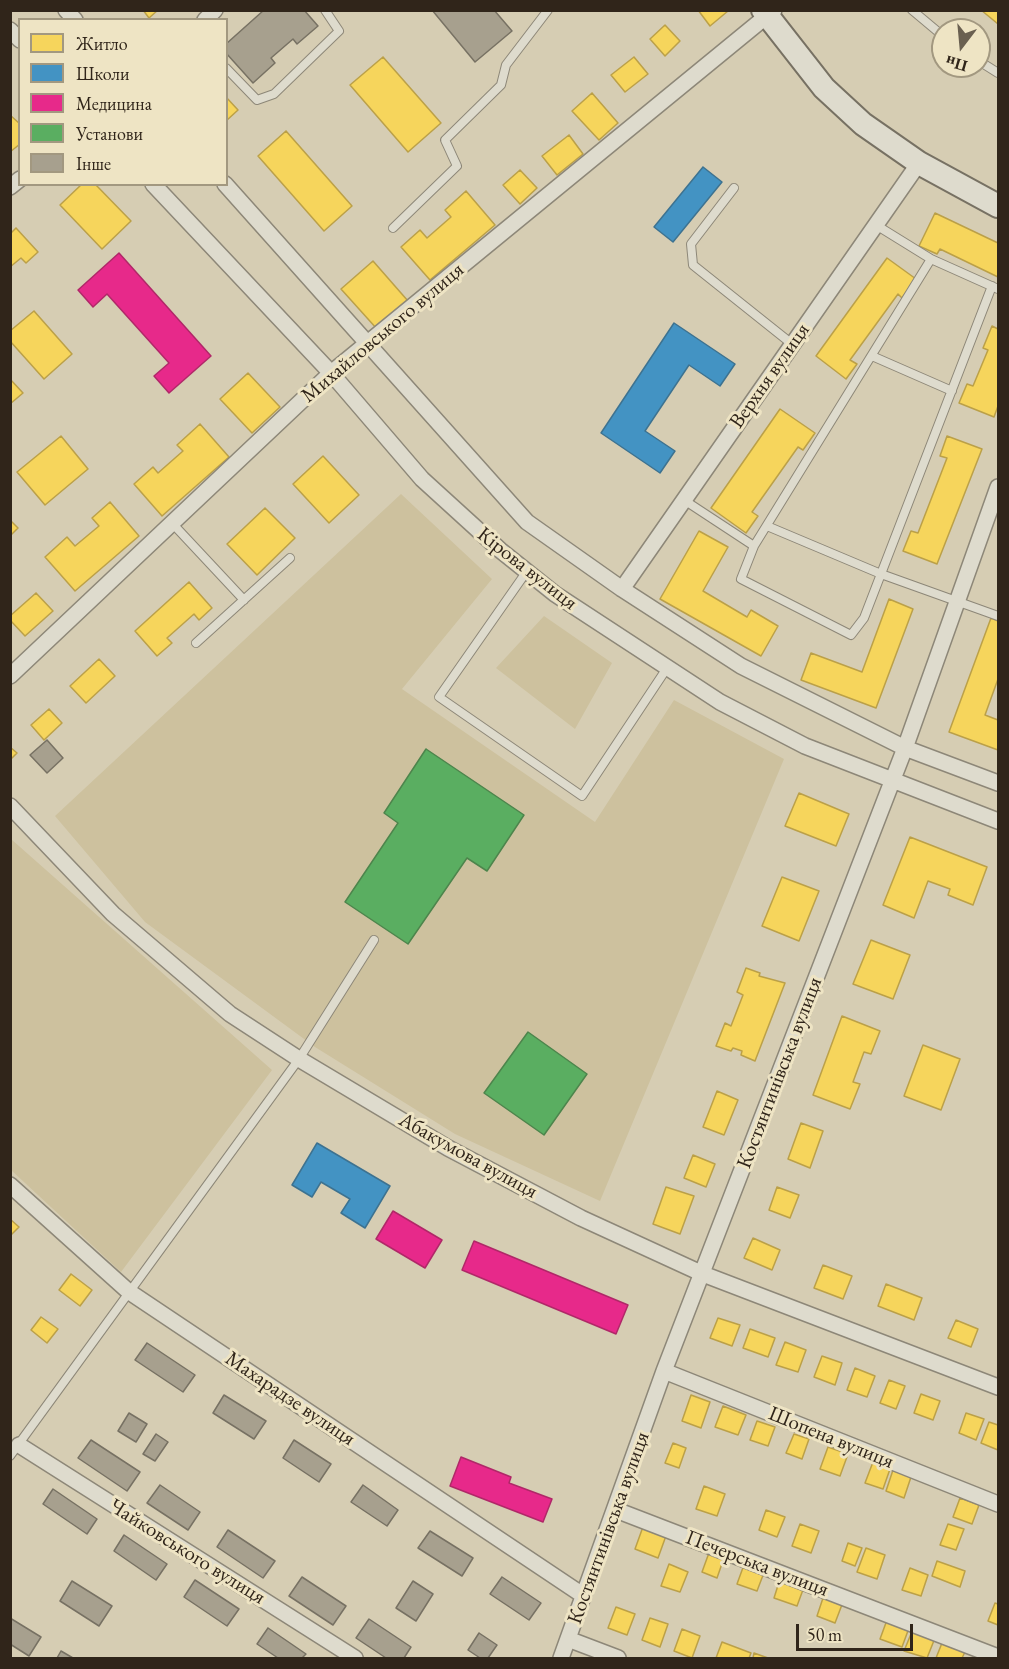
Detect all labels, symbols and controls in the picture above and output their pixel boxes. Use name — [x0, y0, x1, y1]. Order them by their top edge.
legend — [18, 18, 228, 186]
north arrow — [931, 18, 991, 78]
text: Житло — [76, 32, 128, 55]
text: Пн — [943, 51, 970, 77]
text: Школи — [76, 62, 129, 85]
text: Медицина — [76, 92, 152, 115]
text: Установи — [76, 122, 143, 145]
text: Інше — [76, 152, 111, 175]
street label: Михайловського вулиця — [297, 258, 469, 408]
street label: Верхня вулиця — [724, 318, 816, 434]
street label: Кірова вулиця — [472, 522, 582, 616]
street label: Костянтинівська вулиця — [732, 974, 828, 1172]
street label: Абакумова вулиця — [394, 1107, 542, 1205]
street label: Махарадзе вулиця — [220, 1346, 360, 1452]
street label: Шопена вулиця — [765, 1401, 897, 1475]
street label: Костянтинівська вулиця — [562, 1428, 656, 1628]
street label: Чайковського вулиця — [104, 1494, 270, 1610]
street label: Печерська вулиця — [682, 1525, 832, 1603]
scale bar — [799, 1612, 916, 1650]
text: 50 m — [807, 1623, 842, 1646]

